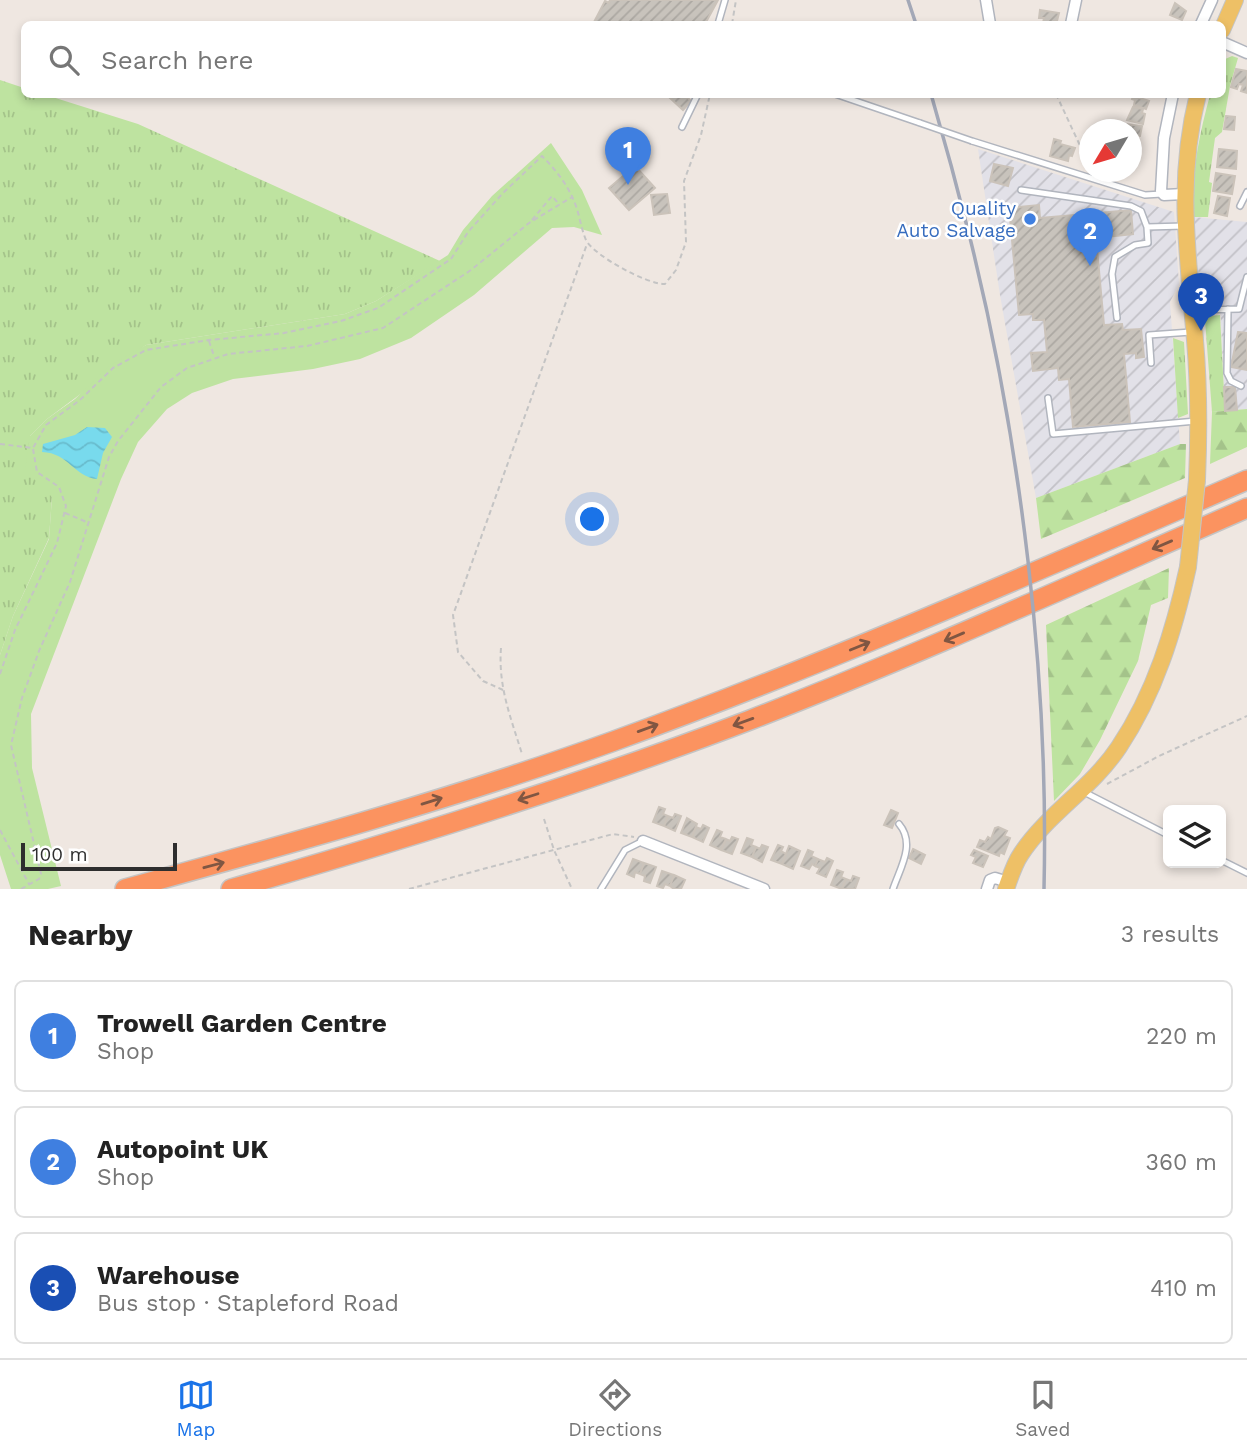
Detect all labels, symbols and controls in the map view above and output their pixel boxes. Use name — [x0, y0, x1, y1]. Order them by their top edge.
search box — [21, 21, 1226, 98]
icon: search — [45, 41, 83, 79]
text: Search here — [101, 45, 253, 75]
north arrow — [1079, 119, 1142, 182]
pin: 1 — [605, 127, 651, 185]
place label: Quality Auto Salvage — [896, 197, 1016, 242]
pin: 2 — [1067, 208, 1113, 266]
marker: Quality Auto Salvage — [1022, 211, 1038, 227]
pin: 3 — [1178, 273, 1224, 331]
your location — [575, 502, 609, 536]
one-way arrow — [1152, 540, 1173, 553]
one-way arrow — [943, 631, 965, 644]
one-way arrow — [849, 639, 870, 652]
one-way arrow — [732, 717, 754, 729]
one-way arrow — [636, 721, 658, 733]
one-way arrow — [517, 791, 539, 804]
one-way arrow — [421, 793, 443, 806]
map controls — [1163, 805, 1226, 868]
button: layers — [1163, 805, 1226, 868]
scale bar — [21, 840, 177, 872]
text: 100 m — [32, 843, 88, 866]
one-way arrow — [203, 857, 225, 870]
text: Nearby — [28, 917, 133, 952]
text: 3 results — [1121, 921, 1219, 948]
text: Trowell Garden Centre — [97, 1008, 387, 1038]
text: 1 — [48, 1023, 58, 1050]
text: 220 m — [1146, 1023, 1217, 1050]
text: Shop — [97, 1038, 154, 1065]
text: Autopoint UK — [97, 1134, 268, 1164]
text: 2 — [46, 1149, 60, 1176]
text: 360 m — [1146, 1149, 1217, 1176]
text: Shop — [97, 1164, 154, 1191]
text: Warehouse — [97, 1260, 240, 1290]
text: 3 — [46, 1275, 60, 1302]
text: 410 m — [1150, 1275, 1217, 1302]
text: Bus stop · Stapleford Road — [97, 1290, 399, 1317]
tab: Map — [177, 1376, 215, 1441]
tab: Directions — [568, 1376, 662, 1441]
tab: Saved — [1015, 1376, 1070, 1441]

